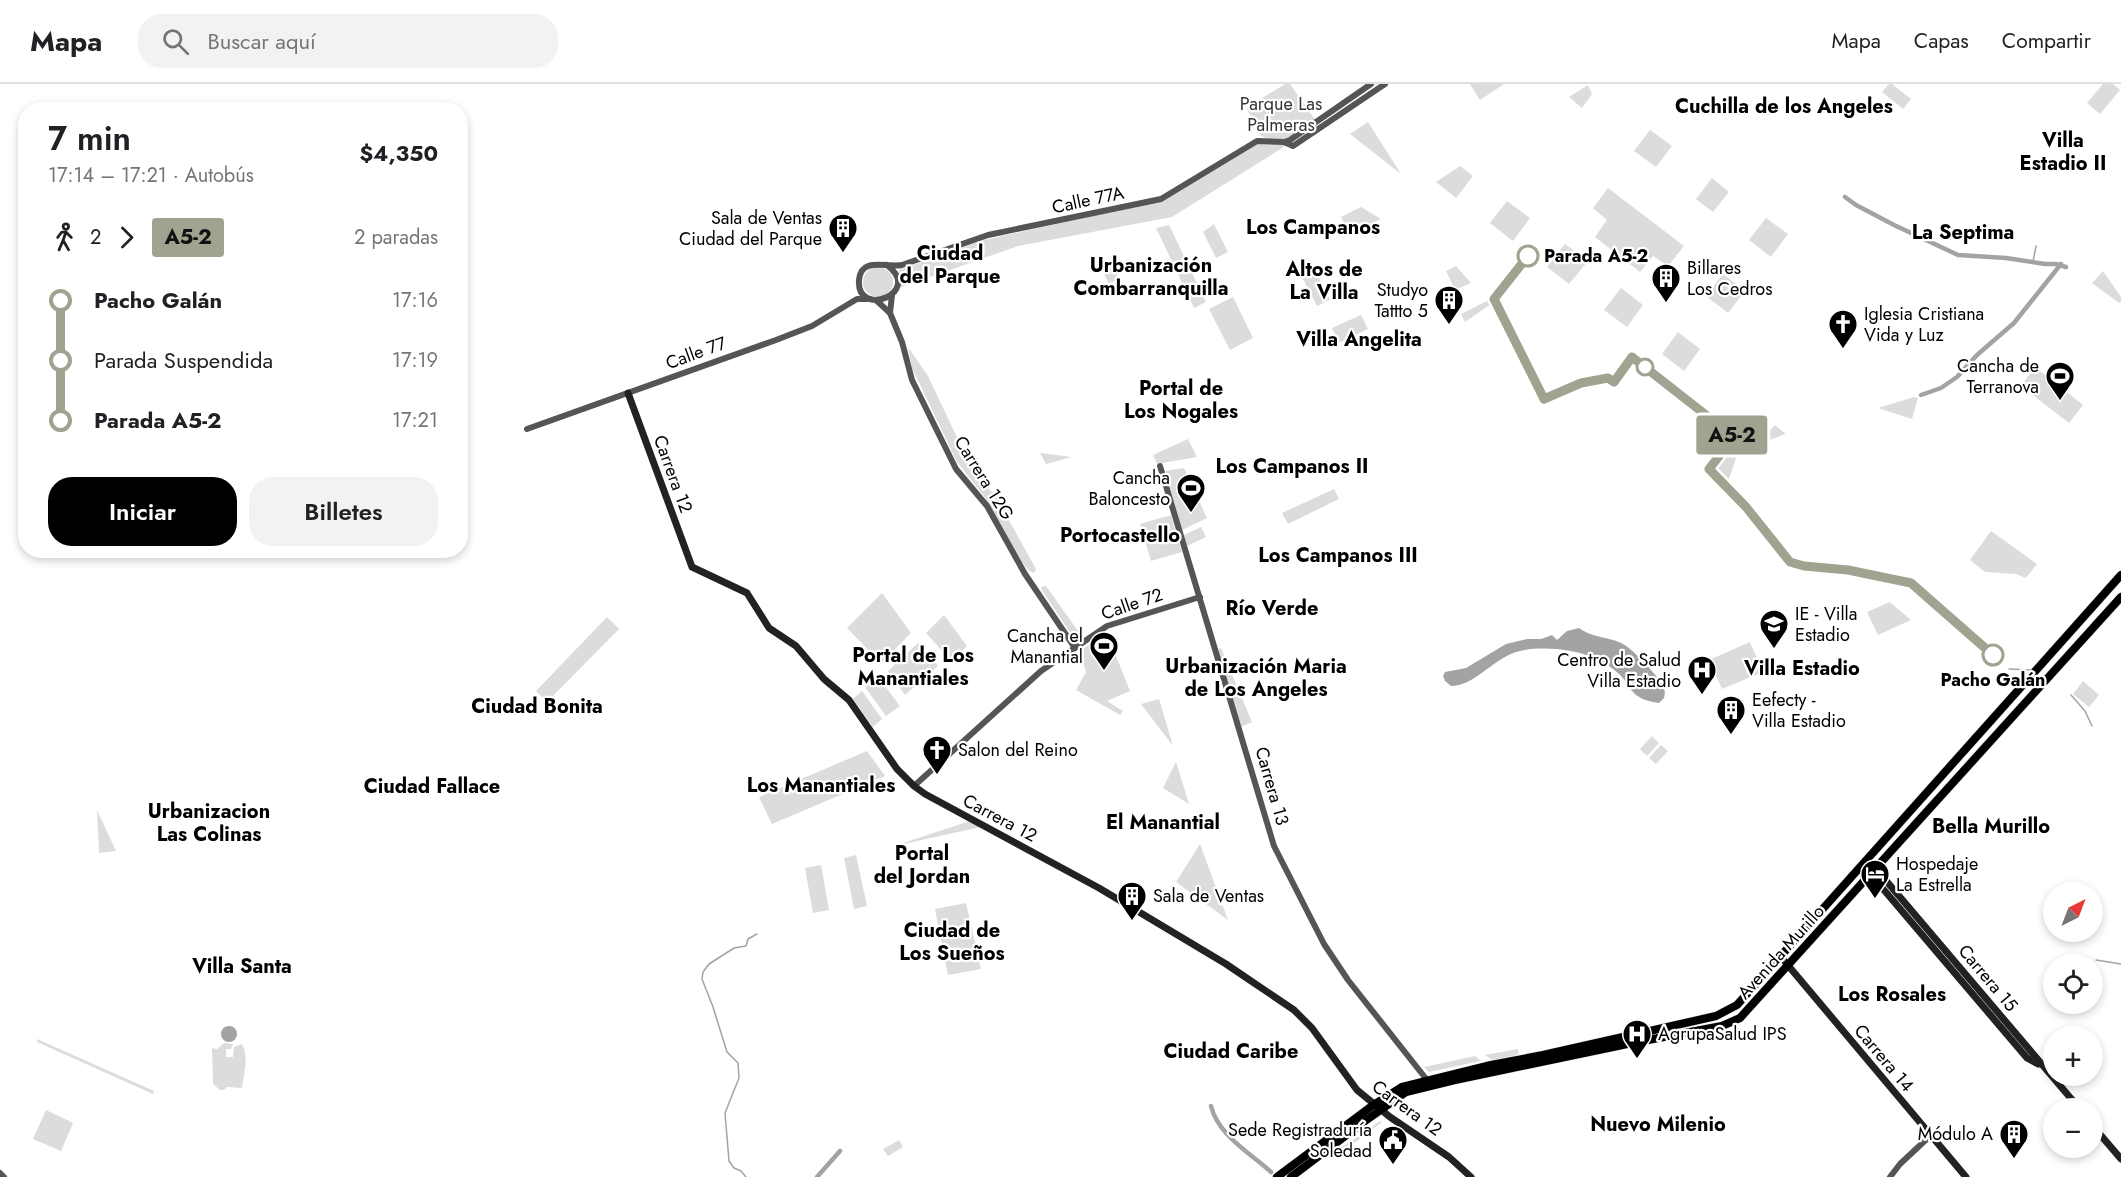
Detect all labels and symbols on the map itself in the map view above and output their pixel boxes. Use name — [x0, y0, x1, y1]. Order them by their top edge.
park label: Parque Las Palmeras — [1240, 91, 1322, 138]
district label: Cuchilla de los Angeles — [1675, 92, 1893, 121]
district label: Villa Estadio II — [2020, 126, 2106, 178]
street label: Calle 77A — [1050, 180, 1126, 220]
place label: Sala de Ventas Ciudad del Parque — [679, 205, 822, 252]
building icon: Sala de Ventas Ciudad del Parque — [827, 212, 859, 254]
district label: Los Campanos — [1246, 213, 1380, 242]
district label: La Septima — [1912, 218, 2014, 247]
district label: Ciudad del Parque — [899, 239, 1001, 291]
place label: Parada A5-2 — [1544, 243, 1649, 269]
marker: Parada A5-2 — [1517, 245, 1539, 267]
district label: Urbanización Combarranquilla — [1074, 251, 1229, 303]
district label: Altos de La Villa — [1284, 255, 1363, 307]
place label: Billares Los Cedros — [1687, 255, 1772, 302]
building icon: Billares Los Cedros — [1650, 262, 1682, 304]
place label: Studyo Tattto 5 — [1374, 277, 1428, 324]
building icon: Studyo Tattto 5 — [1433, 284, 1465, 326]
place label: Iglesia Cristiana Vida y Luz — [1864, 301, 1984, 348]
church icon: Iglesia Cristiana Vida y Luz — [1827, 308, 1859, 350]
district label: Villa Angelita — [1295, 325, 1422, 354]
street label: Calle 77 — [662, 330, 730, 376]
place label: Cancha de Terranova — [1957, 353, 2039, 400]
unlabelled marker — [1636, 358, 1654, 376]
sports icon: Cancha de Terranova — [2044, 360, 2076, 402]
district label: Portal de Los Nogales — [1124, 374, 1238, 426]
line badge: A5-2 — [1690, 416, 1774, 454]
street label: Carrera 12G — [948, 431, 1020, 525]
street label: Carrera 12 — [647, 432, 699, 516]
district label: Los Campanos II — [1215, 452, 1369, 481]
place label: Cancha Baloncesto — [1089, 465, 1170, 512]
sports icon: Cancha Baloncesto — [1175, 472, 1207, 514]
district label: Portocastello — [1060, 521, 1180, 550]
district label: Los Campanos III — [1258, 541, 1418, 570]
street label: Calle 72 — [1098, 581, 1166, 627]
district label: Río Verde — [1226, 594, 1318, 623]
place label: IE - Villa Estadio — [1795, 601, 1857, 648]
school or university icon: IE - Villa Estadio — [1758, 608, 1790, 650]
place label: Cancha el Manantial — [1007, 623, 1083, 670]
sports icon: Cancha el Manantial — [1088, 630, 1120, 672]
district label: Portal de Los Manantiales — [852, 641, 974, 693]
marker: Pacho Galán — [1982, 644, 2004, 666]
place label: Centro de Salud Villa Estadio — [1557, 647, 1681, 694]
district label: Urbanización Maria de Los Angeles — [1165, 652, 1347, 704]
hospital icon: Centro de Salud Villa Estadio — [1686, 654, 1718, 696]
district label: Villa Estadio — [1743, 654, 1860, 683]
place label: Pacho Galán — [1941, 667, 2045, 693]
place label: Eefecty - Villa Estadio — [1752, 687, 1846, 734]
district label: Ciudad Bonita — [471, 692, 603, 721]
building icon: Eefecty - Villa Estadio — [1715, 694, 1747, 736]
church icon: Salon del Reino — [921, 734, 953, 776]
place label: Salon del Reino — [958, 737, 1078, 763]
street label: Carrera 13 — [1248, 744, 1296, 828]
district label: Los Manantiales — [747, 771, 895, 800]
district label: Ciudad Fallace — [364, 772, 500, 801]
street label: Carrera 12 — [958, 788, 1042, 848]
district label: Urbanizacion Las Colinas — [148, 797, 270, 849]
district label: El Manantial — [1106, 808, 1220, 837]
district label: Bella Murillo — [1932, 812, 2050, 841]
district label: Portal del Jordan — [874, 839, 970, 891]
place label: Hospedaje La Estrella — [1896, 851, 1978, 898]
hotel icon: Hospedaje La Estrella — [1859, 858, 1891, 900]
building icon: Sala de Ventas — [1116, 880, 1148, 922]
north arrow — [2043, 882, 2103, 942]
place label: Sala de Ventas — [1153, 883, 1264, 909]
street label: Avenida Murillo — [1731, 899, 1831, 1005]
district label: Ciudad de Los Sueños — [899, 916, 1005, 968]
street label: Carrera 15 — [1952, 939, 2024, 1017]
district label: Villa Santa — [191, 952, 292, 981]
district label: Los Rosales — [1838, 980, 1946, 1009]
hospital icon: AgrupaSalud IPS — [1621, 1018, 1653, 1060]
street label: Carrera 14 — [1848, 1019, 1920, 1097]
place label: AgrupaSalud IPS — [1658, 1021, 1787, 1047]
district label: Ciudad Caribe — [1164, 1037, 1298, 1066]
street label: Carrera 12 — [1367, 1074, 1447, 1142]
district label: Nuevo Milenio — [1590, 1110, 1726, 1139]
place label: Sede Registraduría Soledad — [1228, 1117, 1372, 1164]
building icon: Módulo A — [1998, 1118, 2030, 1160]
place label: Módulo A — [1918, 1121, 1993, 1147]
public building icon: Sede Registraduría Soledad — [1377, 1124, 1409, 1166]

